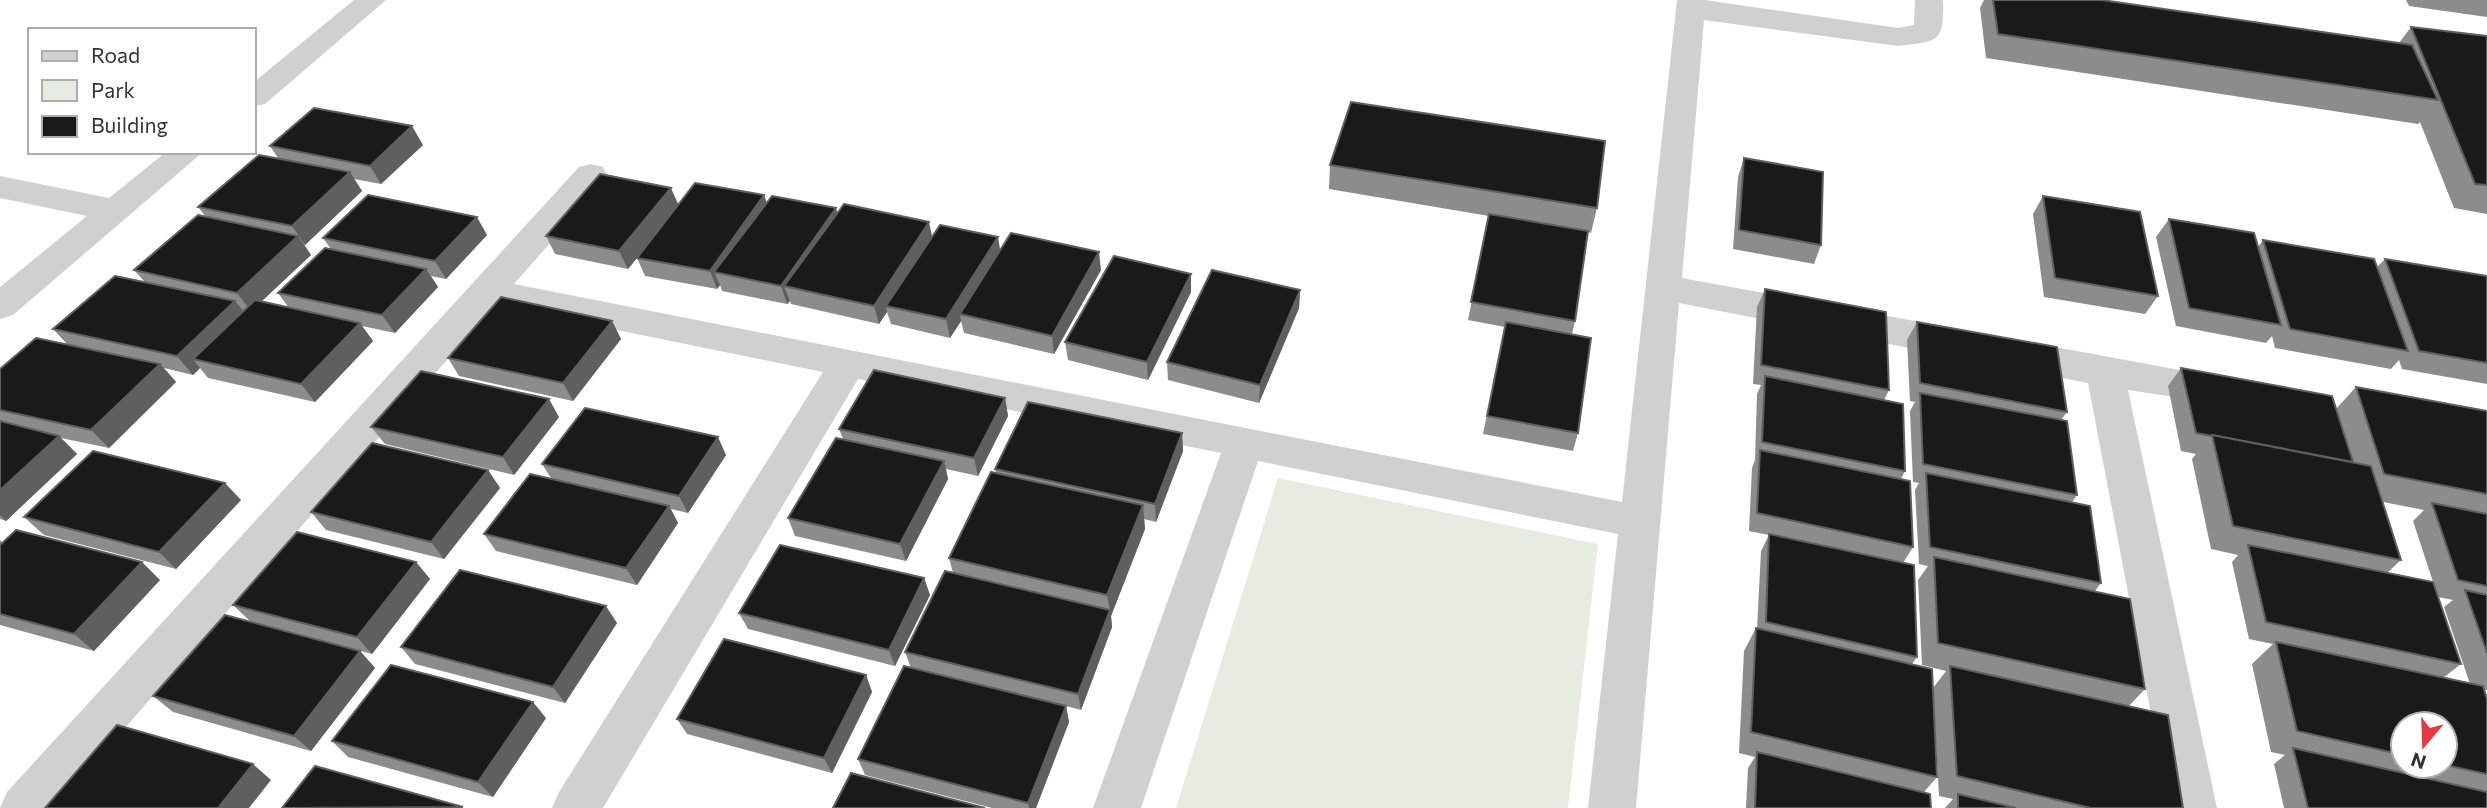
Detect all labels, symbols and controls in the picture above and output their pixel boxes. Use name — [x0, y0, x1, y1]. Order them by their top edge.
legend — [28, 28, 256, 154]
text: Road — [91, 42, 140, 67]
text: Park — [91, 77, 135, 102]
text: Building — [91, 112, 168, 137]
north arrow — [2389, 710, 2459, 780]
text: N — [2408, 748, 2429, 775]

